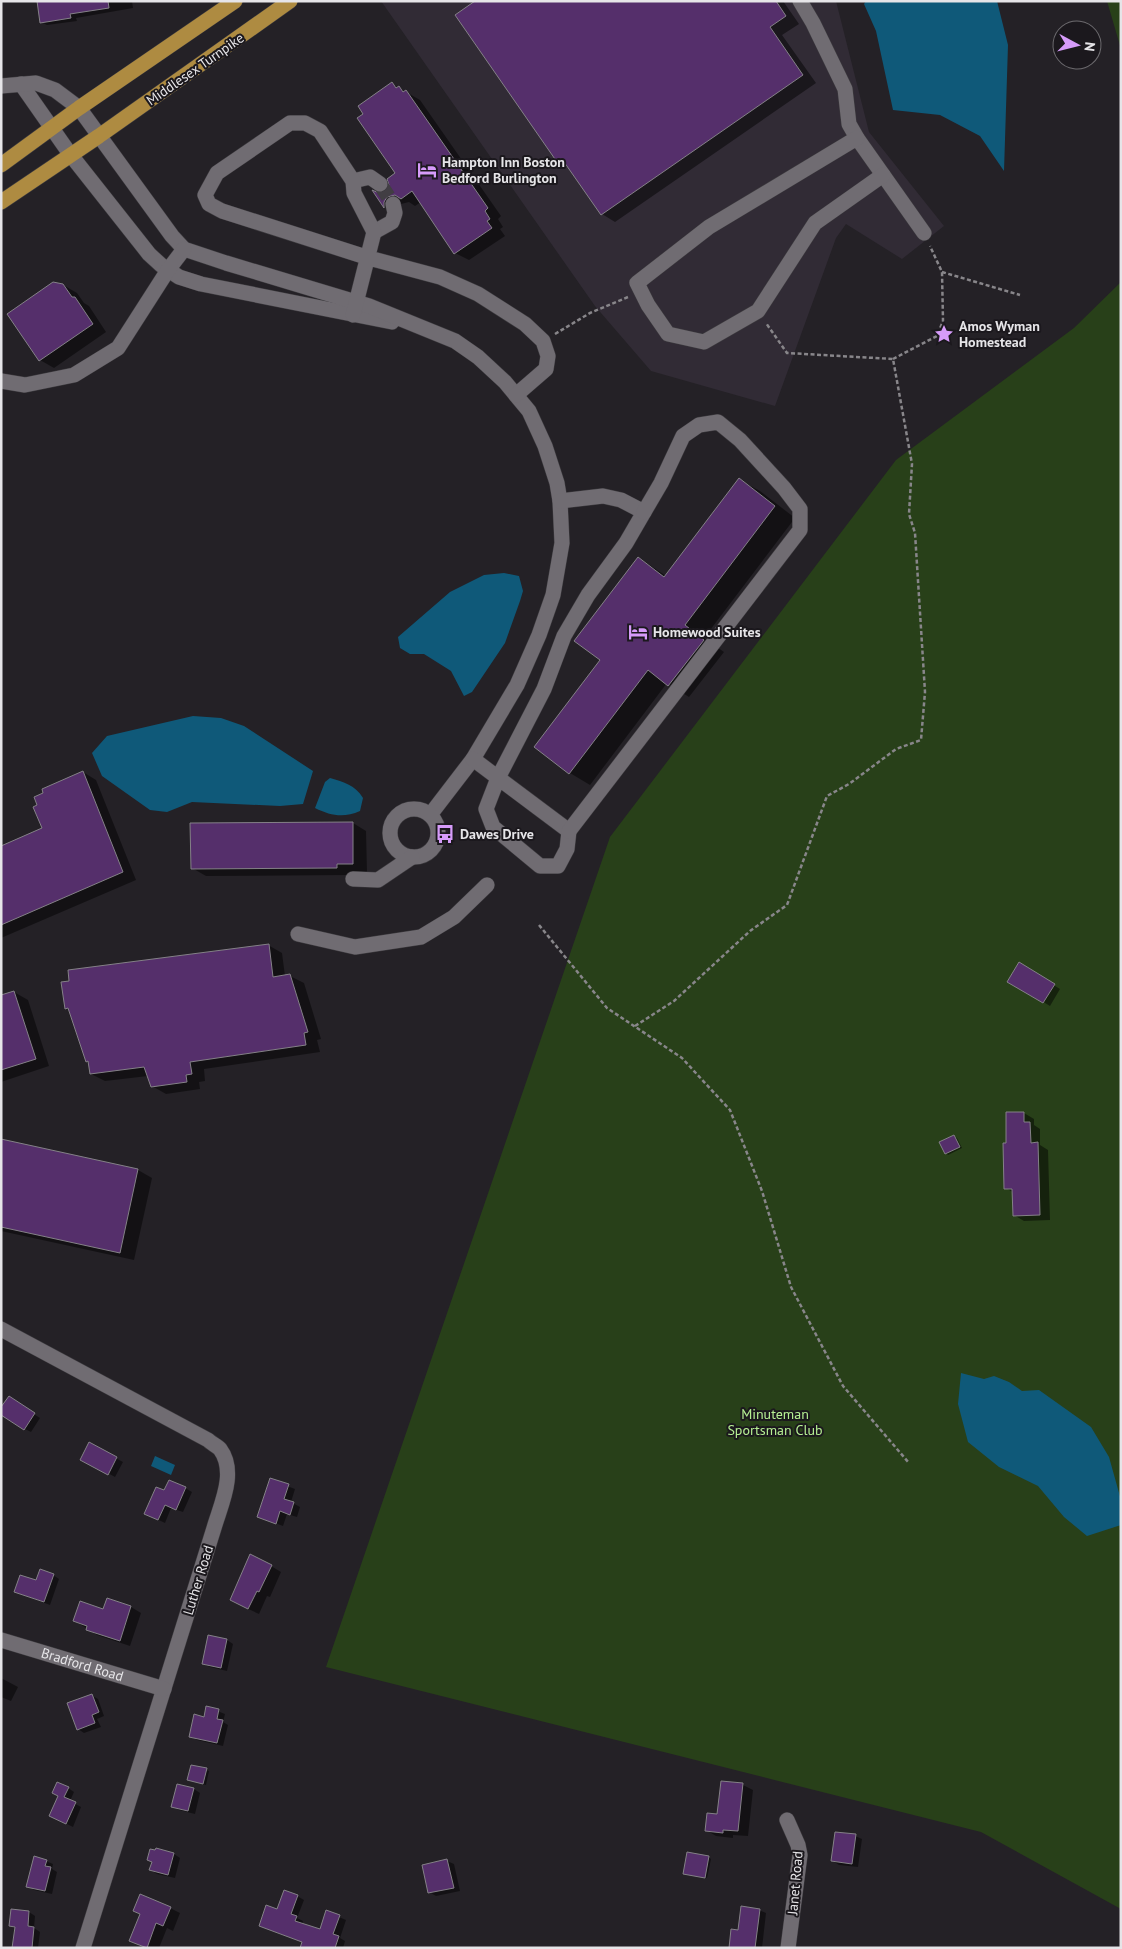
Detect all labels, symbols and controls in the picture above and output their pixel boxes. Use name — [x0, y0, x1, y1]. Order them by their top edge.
north arrow — [1052, 20, 1102, 70]
street label: Middlesex Turnpike — [143, 29, 247, 109]
text: N — [1080, 41, 1099, 52]
place label: Hampton Inn Boston Bedford Burlington — [442, 153, 565, 187]
hotel icon: Hampton Inn Boston Bedford Burlington — [416, 159, 438, 181]
place label: Amos Wyman Homestead — [959, 317, 1040, 351]
place icon: Amos Wyman Homestead — [933, 323, 955, 345]
hotel icon: Homewood Suites — [627, 621, 649, 643]
place label: Homewood Suites — [653, 623, 761, 641]
bus stop icon: Dawes Drive — [434, 823, 456, 845]
place label: Dawes Drive — [460, 825, 534, 843]
park label: Minuteman Sportsman Club — [727, 1405, 823, 1439]
street label: Luther Road — [179, 1543, 217, 1617]
street label: Bradford Road — [39, 1644, 126, 1685]
street label: Janet Road — [783, 1850, 807, 1917]

